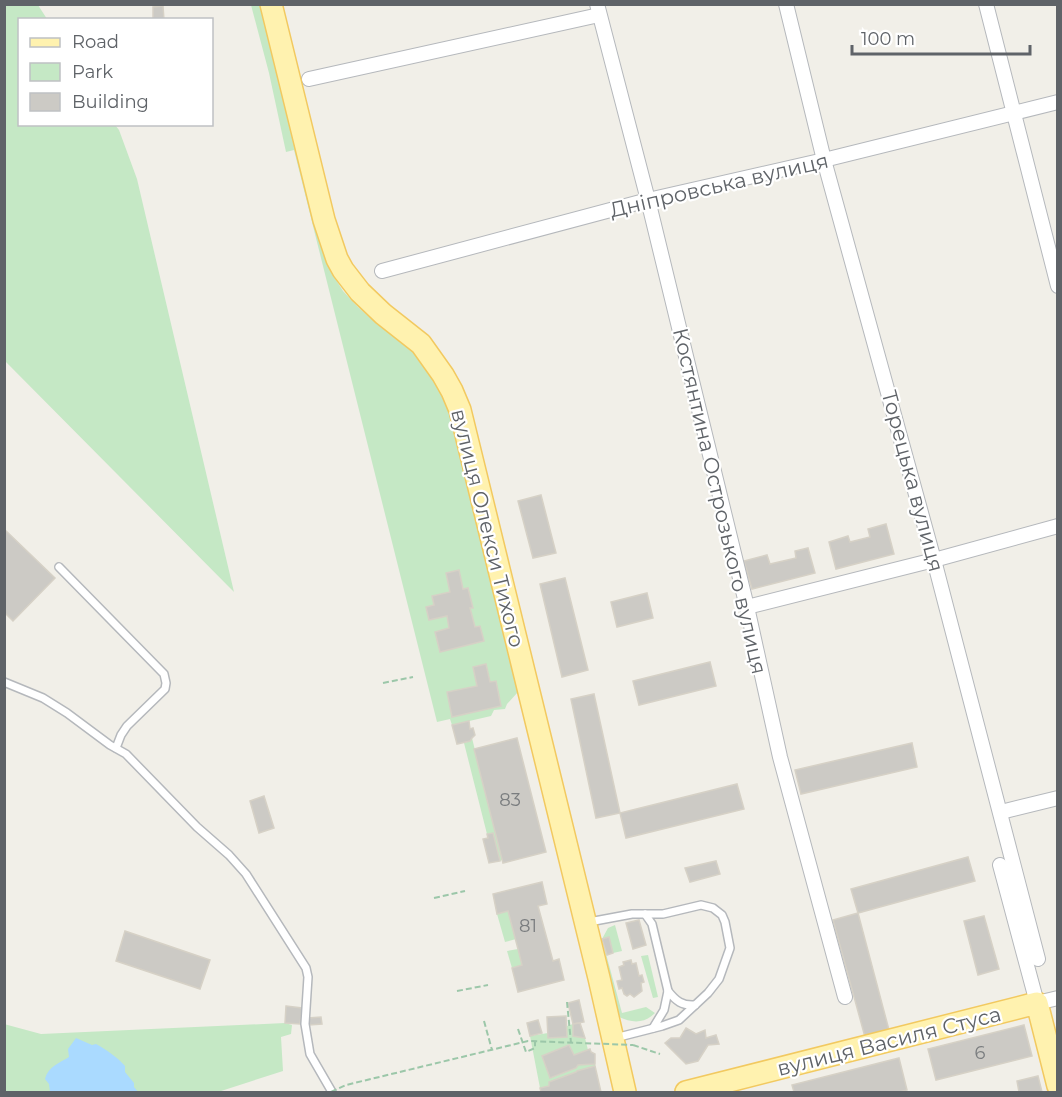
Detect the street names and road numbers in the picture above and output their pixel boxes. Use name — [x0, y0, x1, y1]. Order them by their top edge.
street label: Дніпровська вулиця — [607, 148, 831, 222]
street label: Костянтина Острозького вулиця — [668, 325, 772, 677]
street label: Торецька вулиця — [877, 388, 949, 574]
street label: вулиця Олекси Тихого — [446, 406, 530, 650]
street label: вулиця Василя Стуса — [774, 1001, 1004, 1081]

